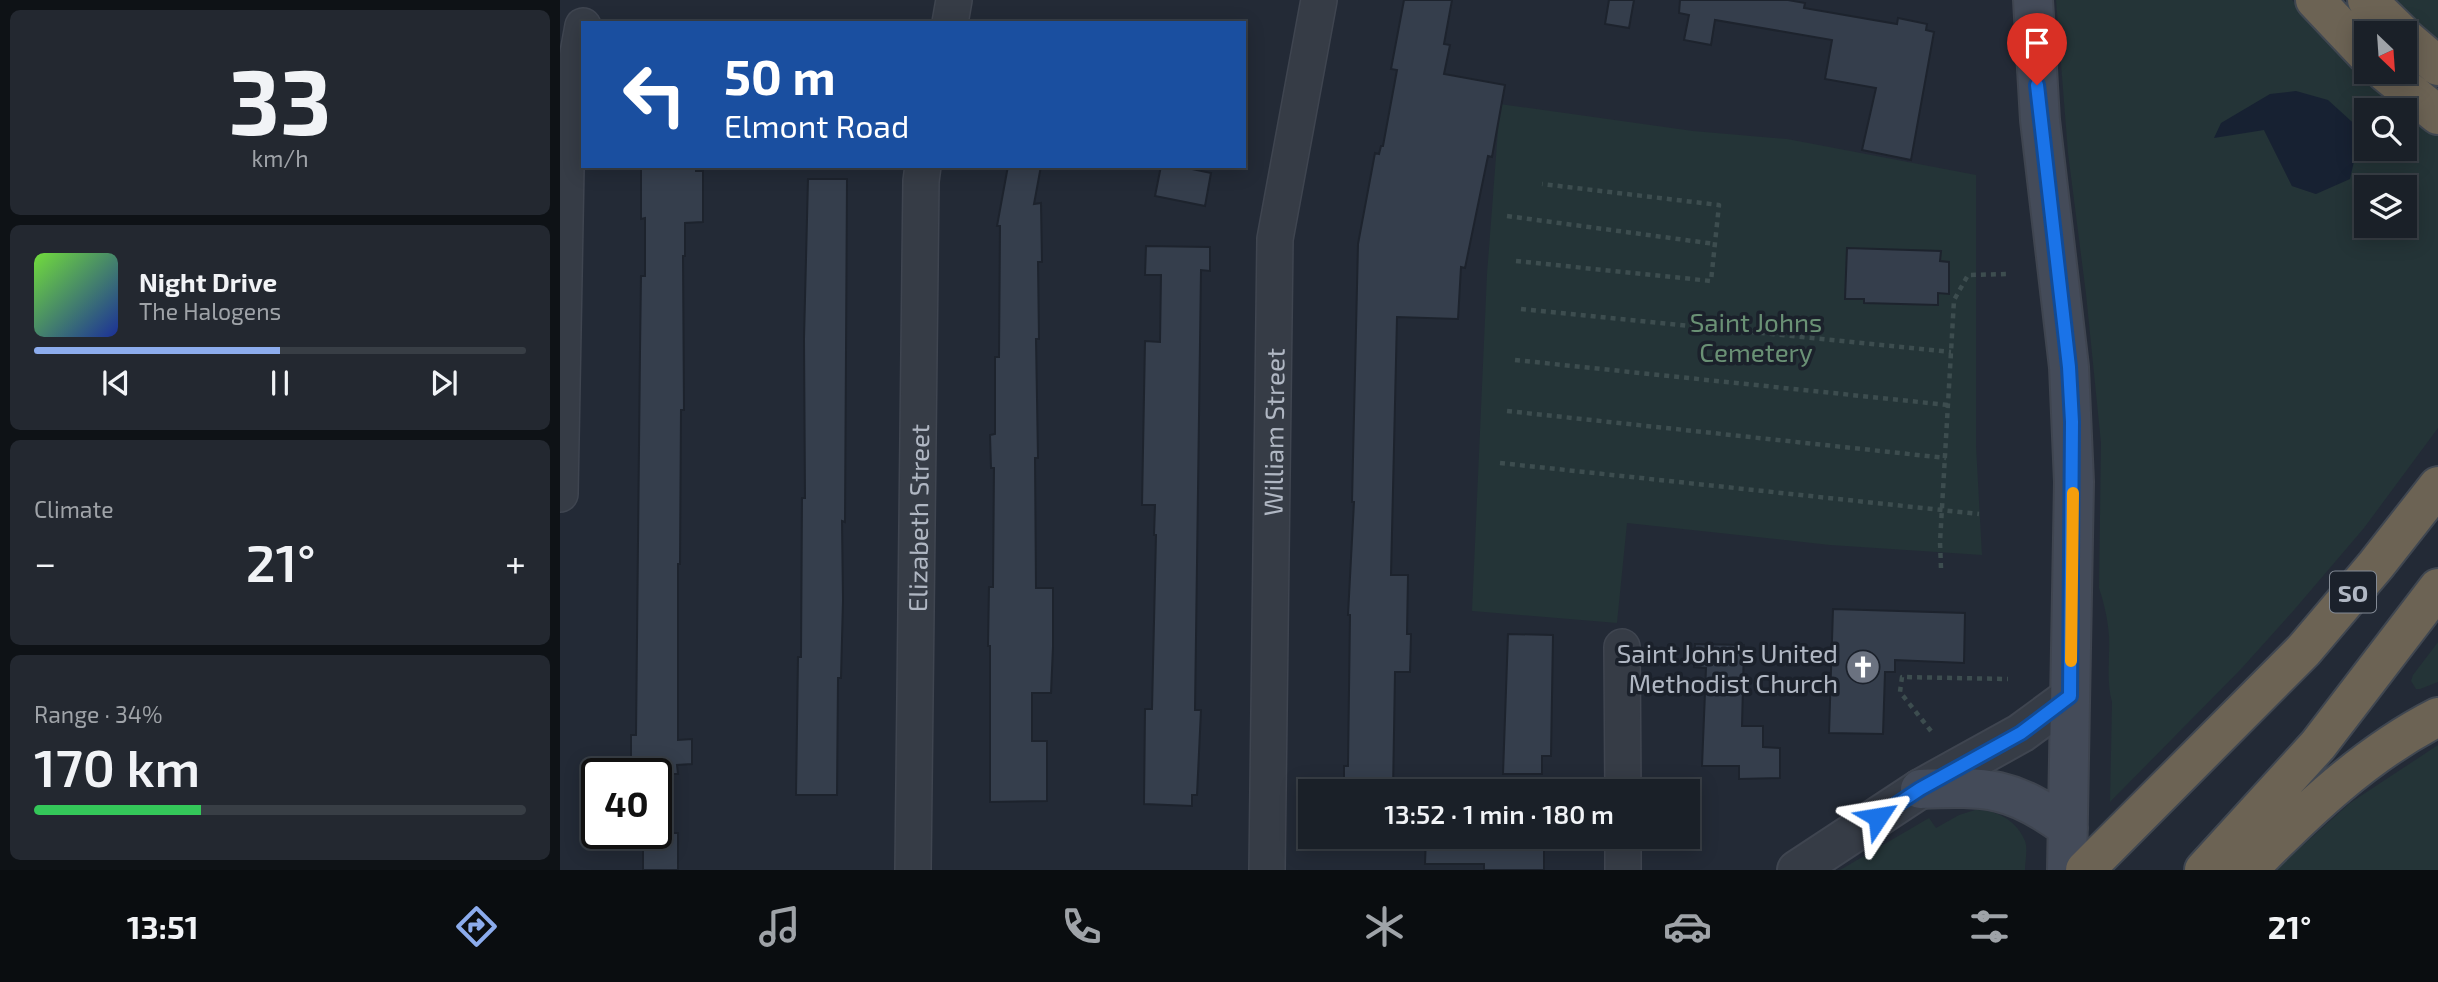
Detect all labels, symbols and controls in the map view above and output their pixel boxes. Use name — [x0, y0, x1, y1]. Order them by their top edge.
pin — [2007, 13, 2067, 85]
north arrow — [2354, 21, 2417, 84]
map controls — [2354, 21, 2417, 238]
icon: arrive — [2018, 24, 2056, 62]
text: 33 — [228, 44, 332, 153]
text: 50 m — [724, 46, 836, 105]
icon: left — [609, 49, 700, 140]
button: search — [2354, 98, 2417, 161]
text: Elmont Road — [724, 106, 909, 144]
text: km/h — [251, 144, 309, 172]
button: layers — [2354, 175, 2417, 238]
text: Night Drive — [139, 266, 277, 297]
text: The Halogens — [139, 297, 281, 325]
park label: Saint Johns Cemetery — [1690, 306, 1822, 367]
street label: William Street — [1256, 348, 1289, 516]
icon: previous — [97, 364, 135, 402]
icon: pause — [261, 364, 299, 402]
icon: next — [425, 364, 463, 402]
street label: Elizabeth Street — [900, 424, 934, 612]
text: Climate — [34, 495, 114, 523]
text: 21° — [246, 530, 316, 592]
text: − — [34, 539, 56, 585]
text: + — [505, 539, 526, 585]
road number: SO — [2330, 572, 2376, 612]
place label: Saint John's United Methodist Church — [1617, 637, 1838, 698]
church icon: Saint John's United Methodist Church — [1844, 648, 1882, 686]
text: Range · 34% — [34, 700, 162, 728]
text: 170 km — [34, 735, 200, 797]
speed limit sign: 40 — [581, 758, 672, 849]
position arrow — [1841, 780, 1915, 854]
text: 13:52 · 1 min · 180 m — [1384, 798, 1614, 829]
icon: directions — [452, 902, 501, 951]
icon: music — [755, 902, 804, 951]
icon: phone — [1057, 902, 1106, 951]
icon: climate — [1360, 902, 1409, 951]
icon: car — [1663, 902, 1712, 951]
icon: filters — [1965, 902, 2014, 951]
text: 13:51 — [127, 907, 198, 945]
text: 21° — [2268, 907, 2311, 945]

